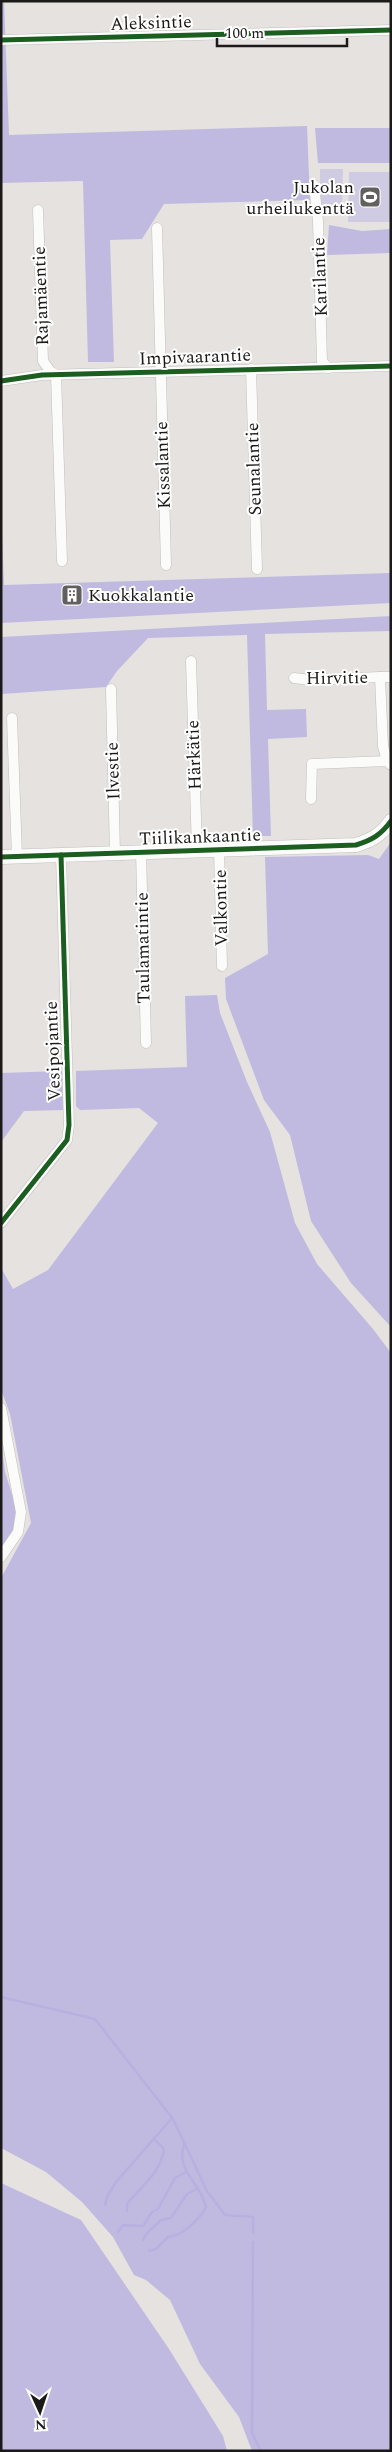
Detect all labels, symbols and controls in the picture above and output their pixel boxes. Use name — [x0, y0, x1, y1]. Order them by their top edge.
street label: Aleksintie — [110, 8, 192, 38]
scale bar — [217, 15, 347, 47]
text: 100 m — [225, 22, 264, 45]
place label: Jukolan urheilukenttä — [246, 174, 354, 222]
sports icon: Jukolan urheilukenttä — [358, 185, 382, 209]
street label: Karilantie — [305, 237, 335, 317]
street label: Rajamäentie — [26, 246, 56, 346]
street label: Impivaarantie — [139, 342, 251, 372]
street label: Kissalantie — [148, 421, 178, 509]
street label: Seunalantie — [239, 422, 269, 516]
place label: Kuokkalantie — [88, 582, 194, 609]
building icon: Kuokkalantie — [60, 583, 84, 607]
street label: Hirvitie — [306, 664, 368, 692]
street label: Härkätie — [179, 720, 209, 790]
street label: Ilvestie — [98, 742, 128, 800]
street label: Tiilikankaantie — [139, 821, 261, 853]
street label: Valkontie — [207, 869, 235, 947]
street label: Taulamatintie — [129, 892, 157, 1004]
street label: Vesipojantie — [38, 1000, 68, 1102]
north arrow — [15, 2387, 65, 2437]
text: N — [34, 2414, 47, 2435]

